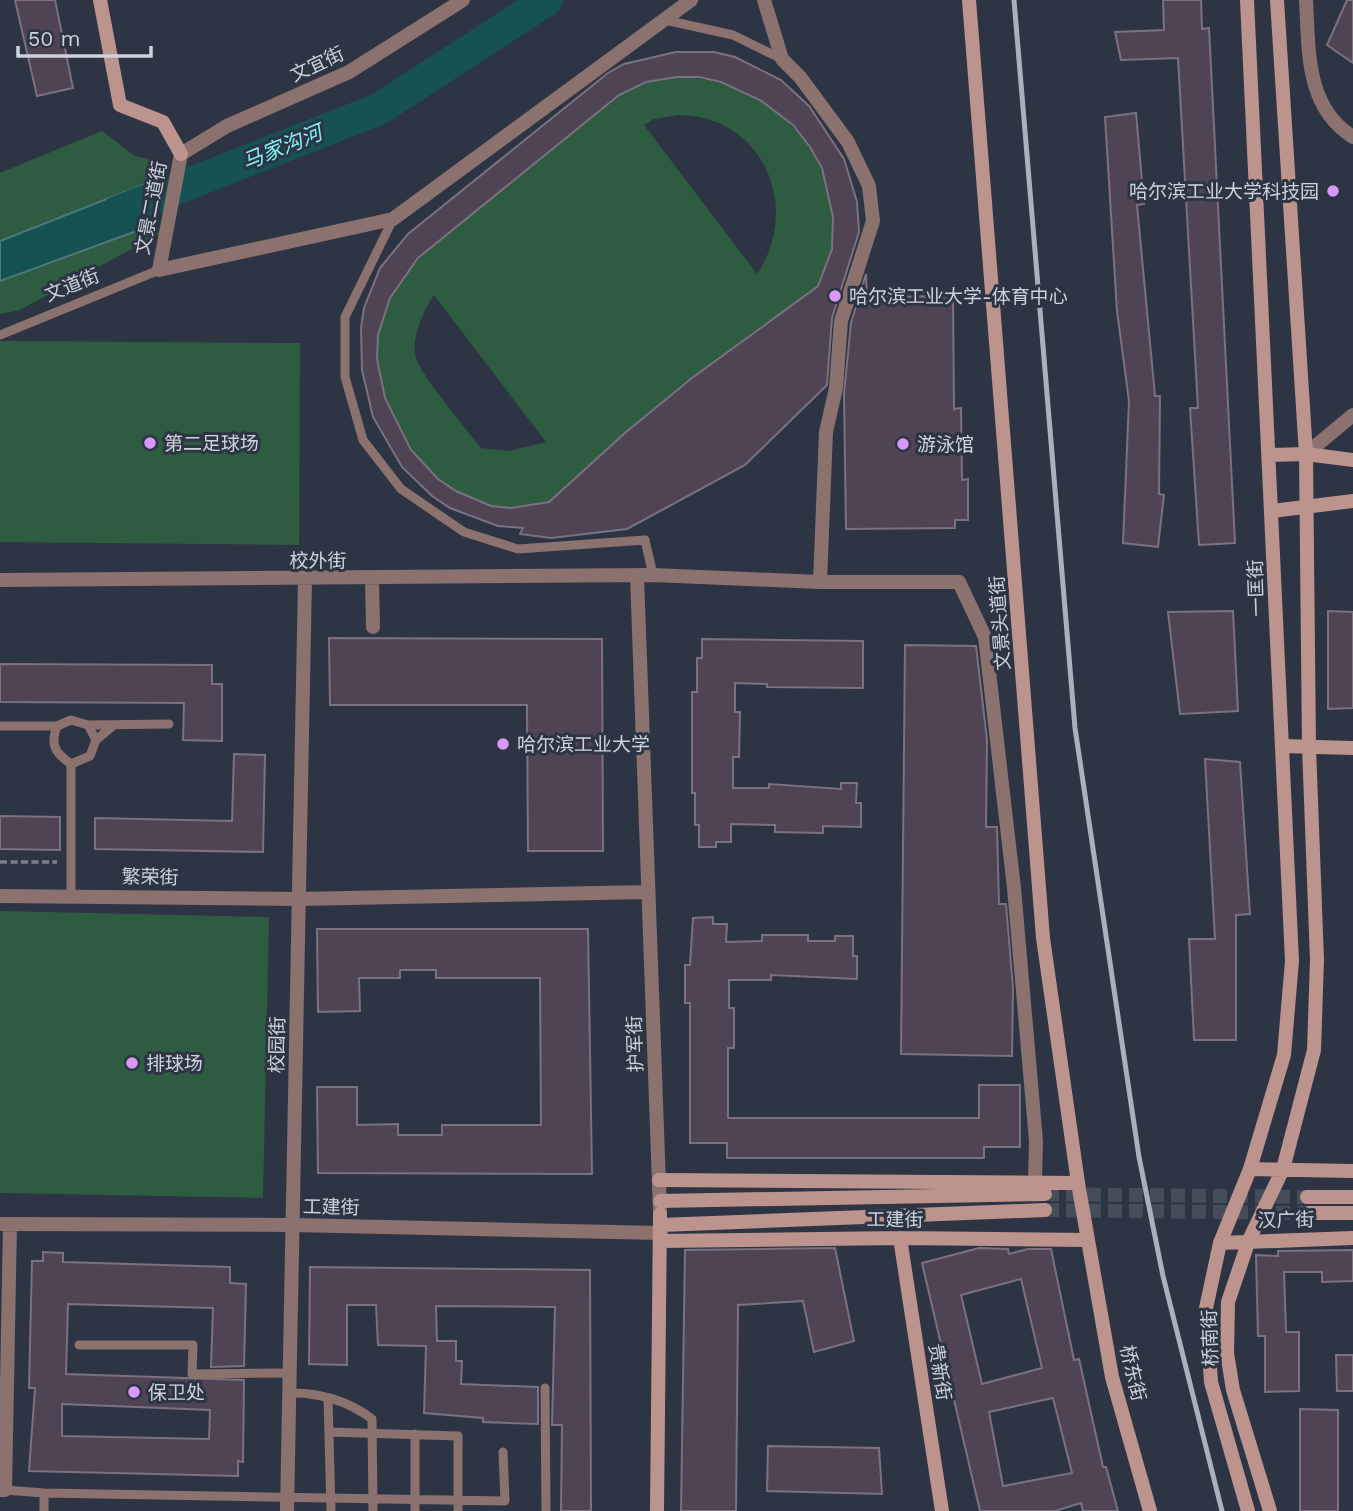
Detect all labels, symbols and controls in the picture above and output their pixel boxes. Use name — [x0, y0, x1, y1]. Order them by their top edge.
scale bar — [18, 14, 150, 58]
text: 50 m — [28, 26, 80, 51]
street label: 文宜街 — [286, 42, 348, 86]
water label: 马家沟河 — [238, 118, 329, 174]
street label: 文景二道街 — [131, 159, 171, 257]
place label: 哈尔滨工业大学科技园 — [1129, 180, 1319, 203]
marker: 哈尔滨工业大学科技园 — [1325, 183, 1341, 199]
street label: 文道街 — [41, 264, 103, 306]
place label: 哈尔滨工业大学-体育中心 — [849, 285, 1068, 308]
marker: 哈尔滨工业大学-体育中心 — [827, 288, 843, 304]
place label: 第二足球场 — [164, 432, 259, 455]
place label: 游泳馆 — [917, 433, 974, 456]
marker: 第二足球场 — [142, 435, 158, 451]
marker: 游泳馆 — [895, 436, 911, 452]
street label: 校外街 — [289, 549, 347, 572]
street label: 一匡街 — [1244, 559, 1268, 617]
street label: 文景头道街 — [985, 575, 1015, 671]
place label: 哈尔滨工业大学 — [517, 733, 650, 756]
marker: 哈尔滨工业大学 — [495, 736, 511, 752]
street label: 繁荣街 — [121, 865, 179, 889]
street label: 护军街 — [623, 1015, 647, 1073]
street label: 校园街 — [265, 1016, 289, 1074]
place label: 排球场 — [146, 1052, 203, 1075]
marker: 排球场 — [124, 1055, 140, 1071]
street label: 工建街 — [302, 1195, 360, 1219]
street label: 工建街 — [866, 1208, 924, 1231]
street label: 汉广街 — [1257, 1208, 1315, 1232]
street label: 桥南街 — [1198, 1309, 1222, 1367]
street label: 贵新街 — [924, 1342, 956, 1402]
street label: 桥东街 — [1115, 1343, 1151, 1403]
place label: 保卫处 — [148, 1381, 205, 1404]
marker: 保卫处 — [126, 1384, 142, 1400]

